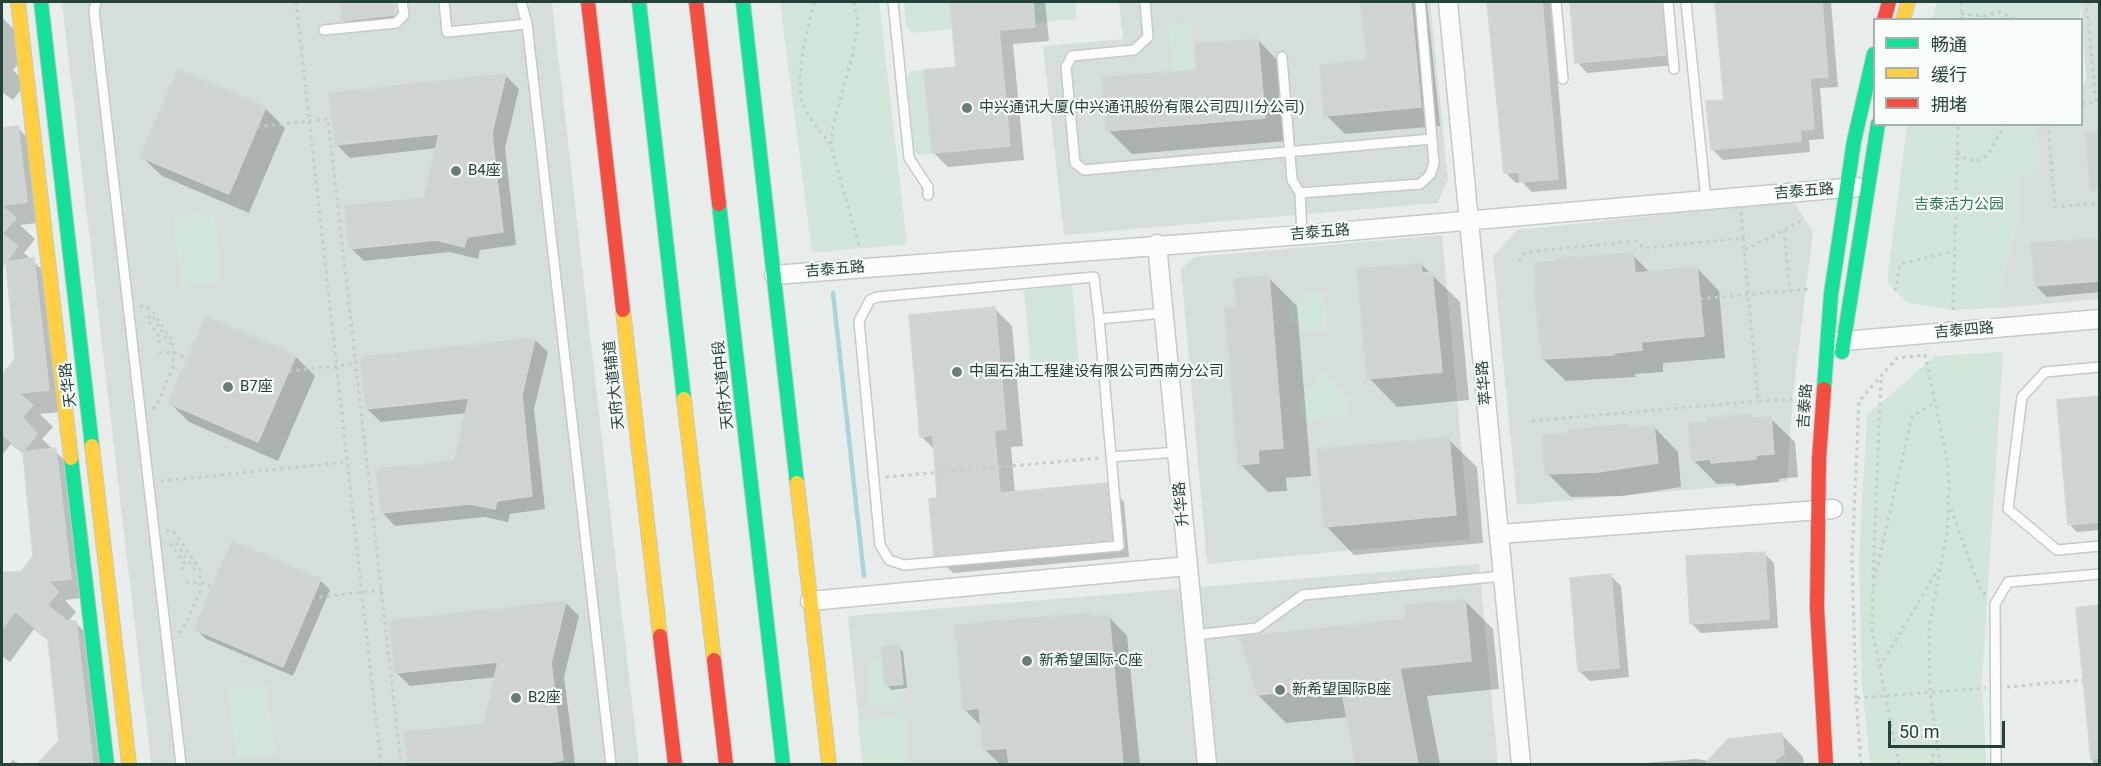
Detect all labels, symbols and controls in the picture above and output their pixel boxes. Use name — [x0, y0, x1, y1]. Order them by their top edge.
legend — [1873, 18, 2083, 126]
text: 畅通 — [1931, 34, 1967, 55]
text: 缓行 — [1931, 64, 1967, 85]
text: 拥堵 — [1931, 94, 1967, 115]
place label: 中兴通讯大厦(中兴通讯股份有限公司四川分公司) — [979, 99, 1304, 117]
marker: 中兴通讯大厦(中兴通讯股份有限公司四川分公司) — [960, 101, 974, 115]
place label: B4座 — [468, 162, 501, 180]
marker: B4座 — [449, 164, 463, 178]
street label: 吉泰五路 — [1773, 180, 1835, 204]
park label: 吉泰活力公园 — [1914, 196, 2004, 214]
street label: 吉泰五路 — [1289, 221, 1351, 245]
street label: 吉泰五路 — [804, 258, 866, 282]
street label: 吉泰四路 — [1933, 319, 1995, 343]
street label: 天府大道辅道 — [601, 339, 629, 431]
street label: 天府大道中段 — [710, 339, 738, 431]
street label: 萃华路 — [1474, 360, 1496, 406]
street label: 天华路 — [57, 362, 81, 408]
place label: 中国石油工程建设有限公司西南分公司 — [969, 363, 1224, 381]
marker: 中国石油工程建设有限公司西南分公司 — [950, 365, 964, 379]
place label: B7座 — [240, 378, 273, 396]
marker: B7座 — [221, 380, 235, 394]
street label: 吉泰路 — [1795, 383, 1817, 429]
street label: 升华路 — [1171, 481, 1193, 527]
place label: 新希望国际-C座 — [1039, 652, 1143, 670]
marker: 新希望国际-C座 — [1020, 654, 1034, 668]
place label: 新希望国际B座 — [1292, 681, 1391, 699]
marker: 新希望国际B座 — [1273, 683, 1287, 697]
place label: B2座 — [528, 689, 561, 707]
marker: B2座 — [509, 691, 523, 705]
scale bar — [1891, 709, 2008, 747]
text: 50 m — [1899, 721, 1939, 742]

